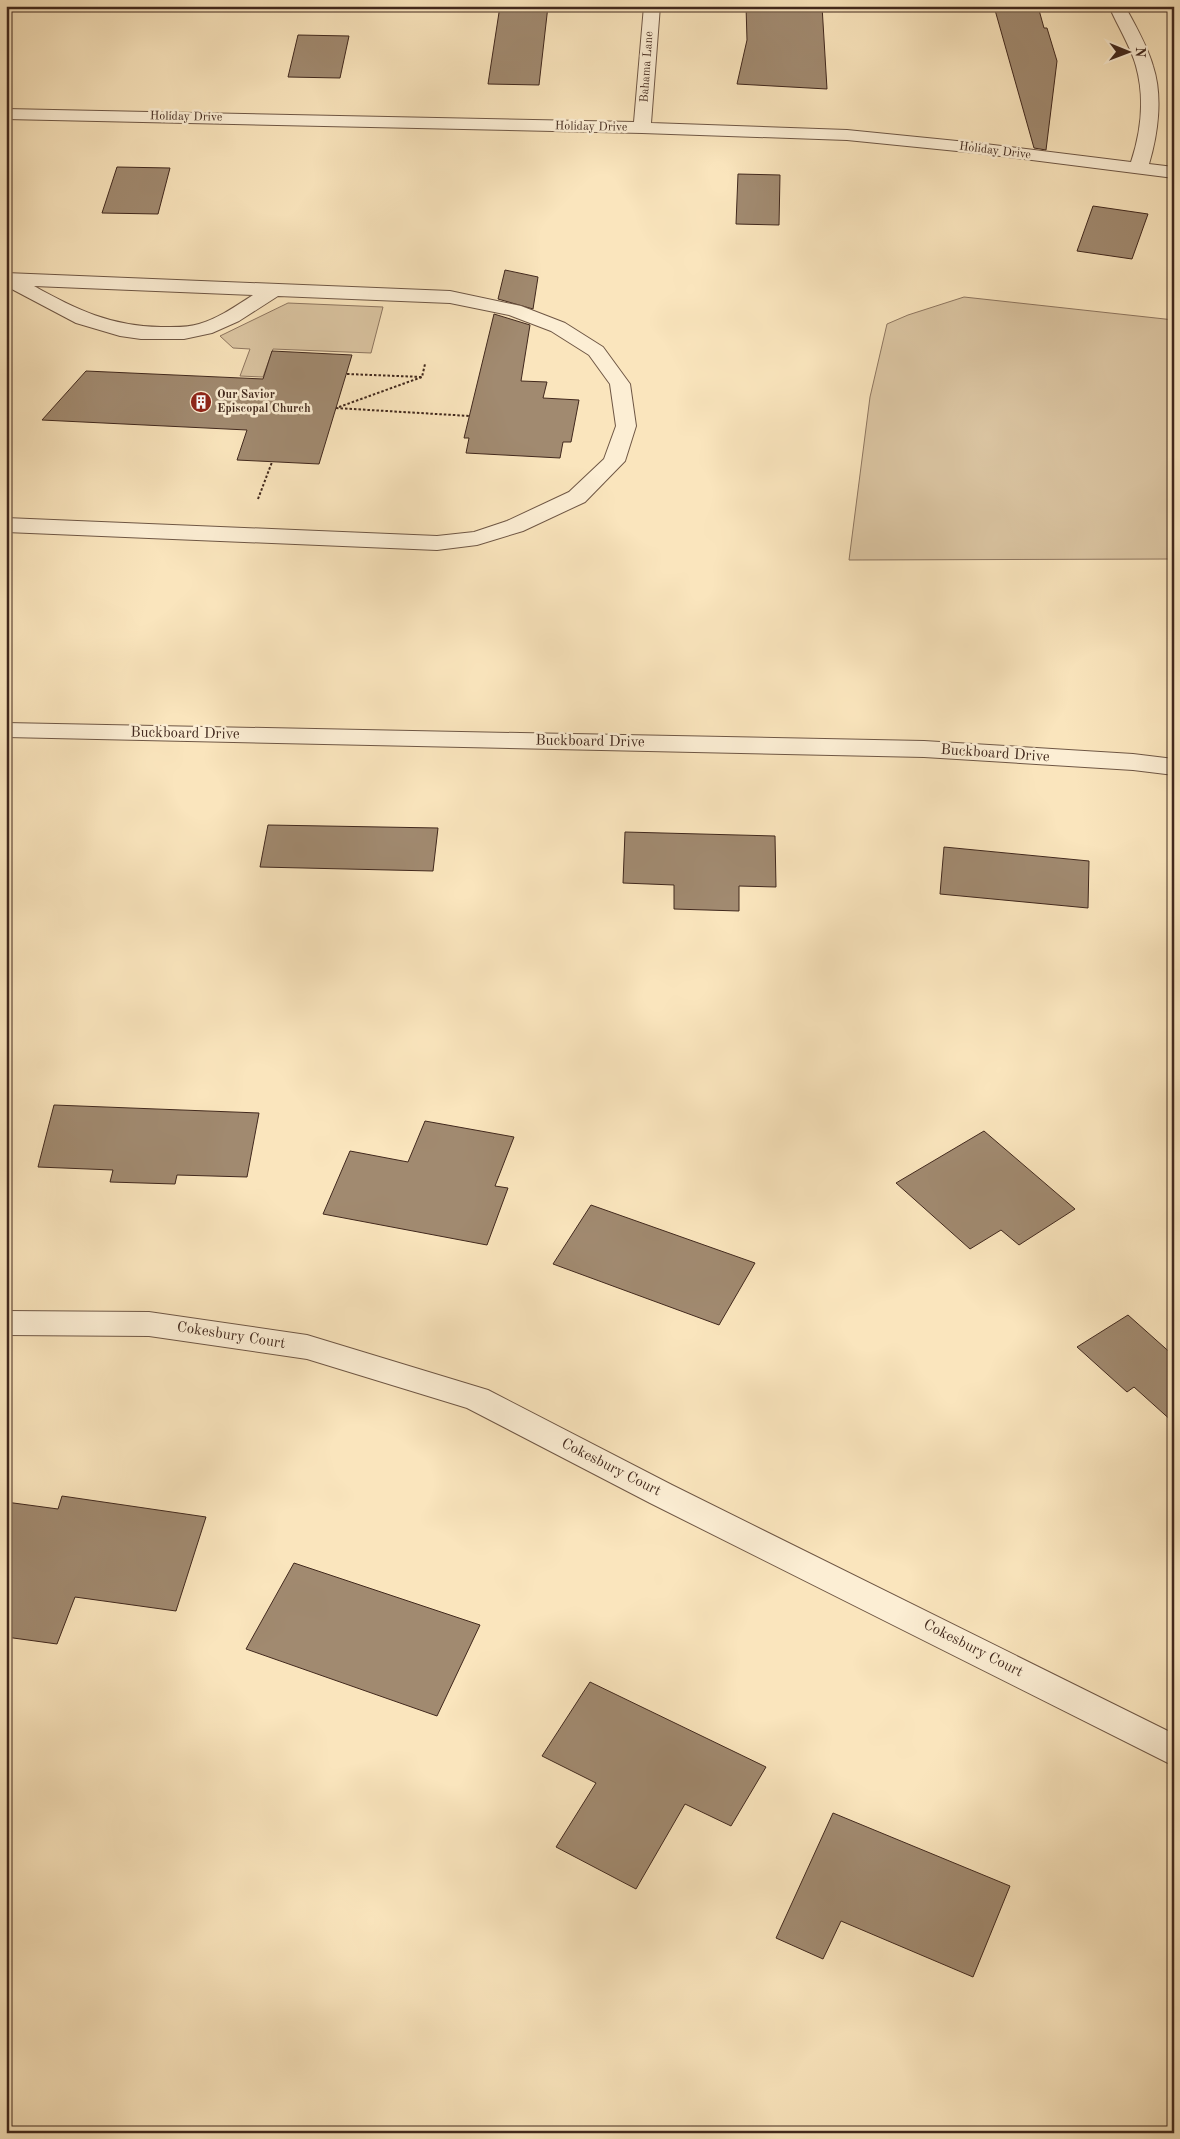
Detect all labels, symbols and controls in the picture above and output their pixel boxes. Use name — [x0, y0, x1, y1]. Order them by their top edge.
north arrow — [1102, 28, 1152, 78]
street label: Bahama Lane — [639, 30, 656, 103]
text: N — [1133, 47, 1147, 58]
street label: Holiday Drive — [150, 110, 223, 124]
street label: Holiday Drive — [555, 120, 628, 134]
street label: Holiday Drive — [958, 141, 1032, 161]
place label: Our Savior Episcopal Church — [217, 389, 311, 415]
building icon: Our Savior Episcopal Church — [189, 390, 213, 414]
street label: Buckboard Drive — [130, 726, 240, 742]
street label: Buckboard Drive — [535, 734, 645, 750]
street label: Buckboard Drive — [940, 743, 1050, 765]
street label: Cokesbury Court — [176, 1320, 286, 1352]
street label: Cokesbury Court — [559, 1436, 663, 1500]
street label: Cokesbury Court — [921, 1617, 1025, 1681]

